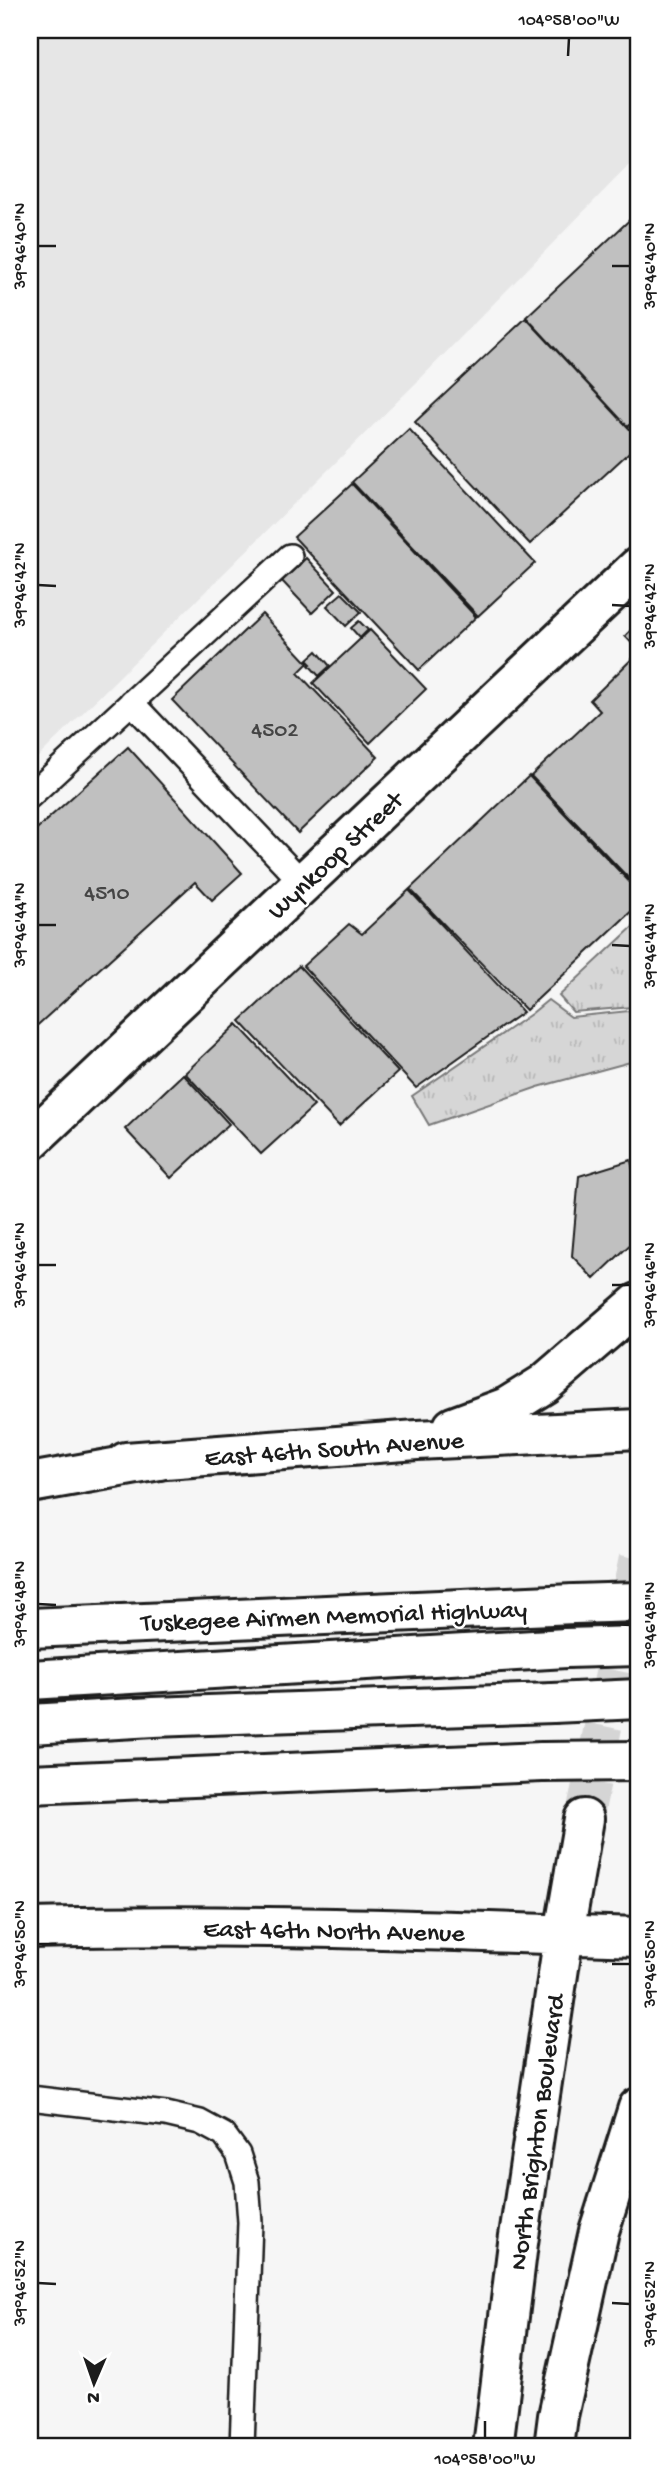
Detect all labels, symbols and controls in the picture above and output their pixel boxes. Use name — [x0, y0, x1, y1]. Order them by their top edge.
text: 104°58'00"W — [517, 11, 620, 32]
text: 39°46'40"N — [11, 203, 32, 290]
text: 39°46'40"N — [641, 223, 662, 310]
text: 39°46'42"N — [11, 542, 32, 629]
text: 39°46'42"N — [641, 563, 662, 650]
house number: 4502 — [251, 718, 299, 745]
street label: Wynkoop Street — [263, 785, 413, 928]
house number: 4510 — [84, 881, 130, 908]
text: 39°46'44"N — [11, 883, 32, 968]
text: 39°46'44"N — [641, 904, 662, 989]
text: 39°46'46"N — [11, 1222, 32, 1309]
text: 39°46'46"N — [641, 1242, 662, 1329]
street label: East 46th South Avenue — [204, 1427, 466, 1476]
text: 39°46'48"N — [11, 1561, 32, 1648]
text: 39°46'48"N — [641, 1582, 662, 1669]
street label: Tuskegee Airmen Memorial Highway — [139, 1596, 528, 1641]
text: 39°46'50"N — [11, 1900, 32, 1989]
street label: East 46th North Avenue — [203, 1916, 466, 1951]
text: 39°46'50"N — [641, 1920, 662, 2009]
street label: North Brighton Boulevard — [505, 1991, 574, 2273]
text: 39°46'52"N — [11, 2240, 32, 2327]
text: 39°46'52"N — [641, 2261, 662, 2348]
north arrow — [60, 2348, 130, 2418]
text: N — [87, 2385, 100, 2408]
text: 104°58'00"W — [433, 2450, 536, 2471]

